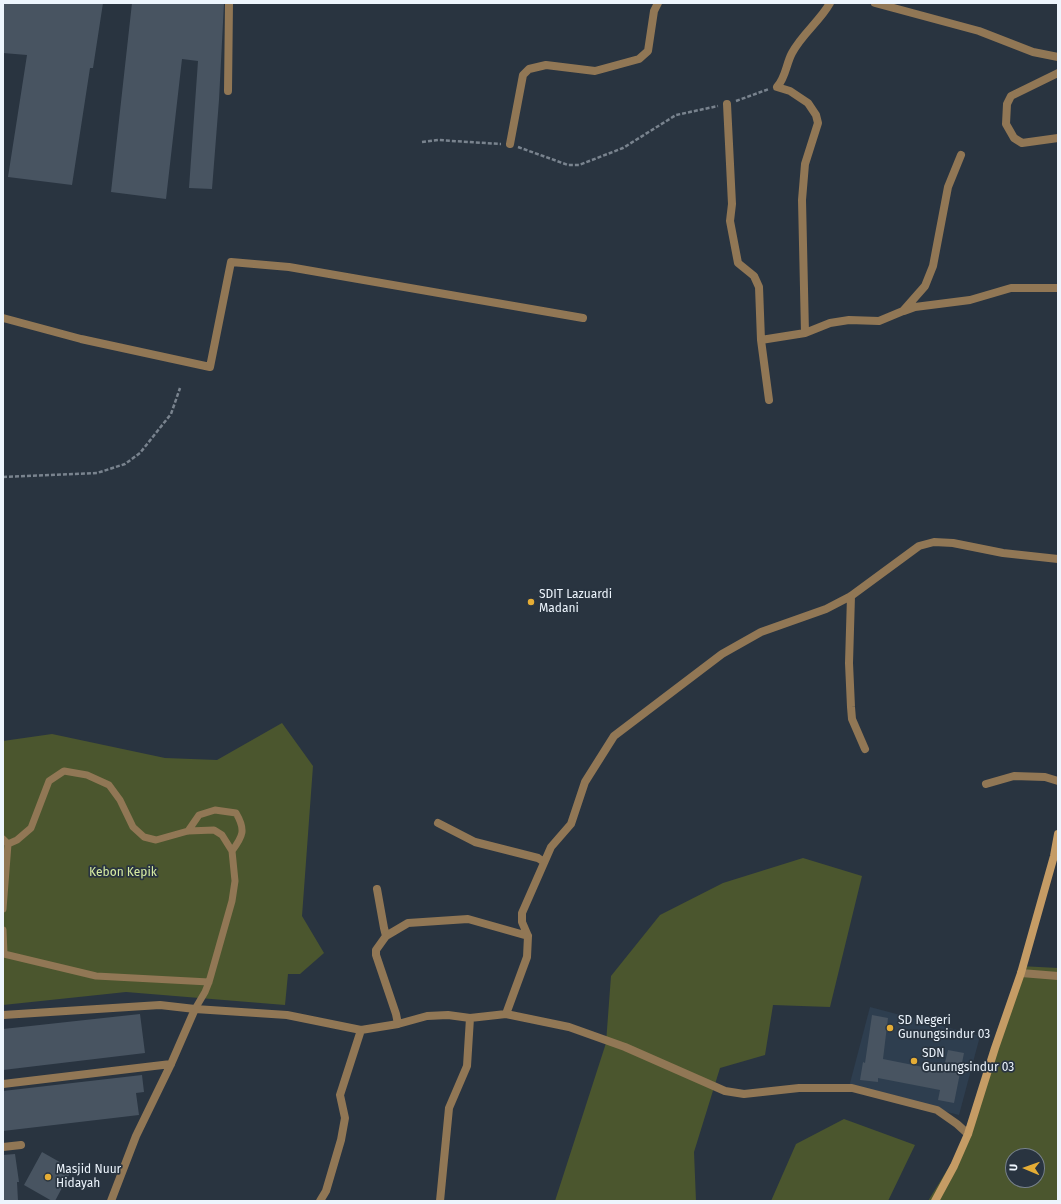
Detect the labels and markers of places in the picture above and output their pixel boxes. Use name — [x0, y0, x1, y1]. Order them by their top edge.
place label: SDIT Lazuardi Madani — [539, 588, 612, 616]
marker: SDIT Lazuardi Madani — [526, 597, 536, 607]
place label: SD Negeri Gunungsindur 03 — [898, 1014, 990, 1042]
marker: SD Negeri Gunungsindur 03 — [885, 1023, 895, 1033]
place label: SDN Gunungsindur 03 — [922, 1047, 1014, 1075]
marker: SDN Gunungsindur 03 — [909, 1056, 919, 1066]
place label: Masjid Nuur Hidayah — [56, 1163, 121, 1191]
marker: Masjid Nuur Hidayah — [43, 1172, 53, 1182]

